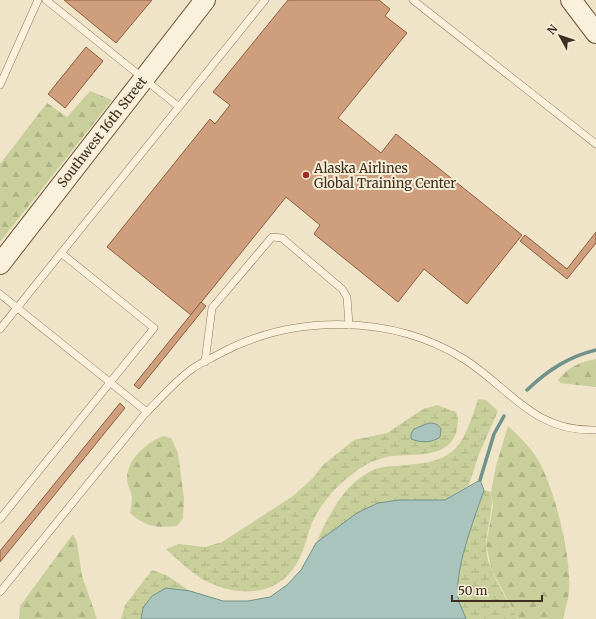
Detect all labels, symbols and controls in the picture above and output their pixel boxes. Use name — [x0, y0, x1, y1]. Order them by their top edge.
north arrow — [540, 16, 580, 56]
text: N — [544, 22, 561, 37]
street label: Southwest 16th Street — [53, 73, 151, 191]
place label: Alaska Airlines Global Training Center — [313, 160, 456, 192]
marker: Alaska Airlines Global Training Center — [301, 170, 311, 180]
scale bar — [452, 577, 542, 603]
text: 50 m — [458, 583, 487, 598]

